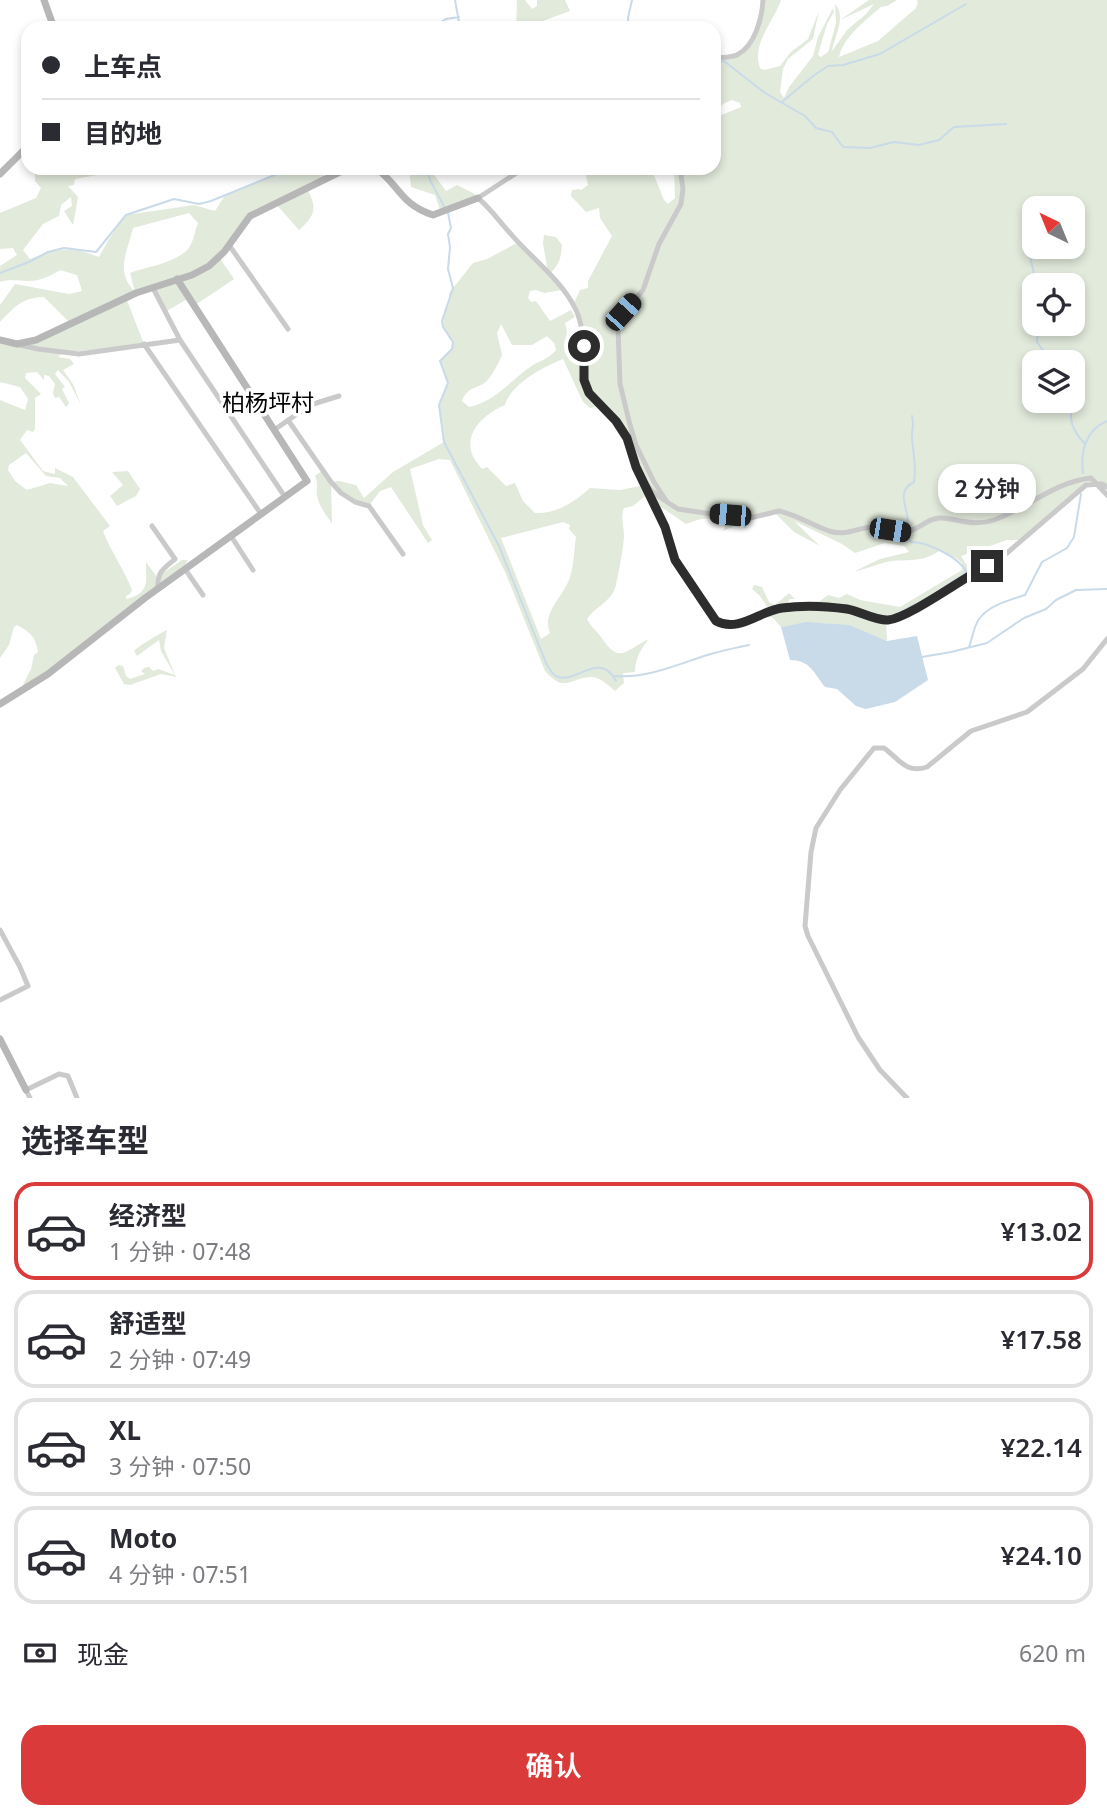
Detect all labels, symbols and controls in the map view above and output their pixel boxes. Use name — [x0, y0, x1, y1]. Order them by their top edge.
text: 上车点 — [84, 48, 162, 84]
text: 目的地 — [84, 115, 162, 151]
north arrow — [1022, 196, 1085, 259]
map controls — [1022, 196, 1085, 413]
button: locate — [1022, 273, 1085, 336]
car — [602, 289, 645, 335]
route start — [568, 330, 600, 362]
button: layers — [1022, 350, 1085, 413]
district label: 柏杨坪村 — [222, 386, 314, 418]
callout: 2 分钟 — [938, 464, 1036, 514]
text: 2 分钟 — [954, 472, 1020, 504]
car — [709, 503, 752, 527]
car — [868, 516, 913, 544]
route end — [971, 550, 1003, 582]
text: 选择车型 — [21, 1118, 149, 1161]
text: 经济型 — [109, 1197, 187, 1233]
icon: car — [25, 1200, 88, 1263]
text: ¥13.02 — [1000, 1213, 1082, 1249]
text: 1 分钟 · 07:48 — [109, 1235, 251, 1267]
text: 舒适型 — [109, 1305, 187, 1341]
icon: car — [25, 1308, 88, 1371]
text: ¥17.58 — [1000, 1321, 1082, 1357]
text: 2 分钟 · 07:49 — [109, 1343, 251, 1375]
text: XL — [109, 1412, 141, 1448]
icon: car — [25, 1416, 88, 1479]
text: ¥22.14 — [1000, 1429, 1082, 1465]
text: 3 分钟 · 07:50 — [109, 1450, 251, 1482]
text: Moto — [109, 1520, 177, 1556]
icon: car — [25, 1524, 88, 1587]
text: ¥24.10 — [1000, 1537, 1082, 1573]
text: 4 分钟 · 07:51 — [109, 1558, 251, 1590]
icon: cash — [21, 1634, 59, 1672]
text: 现金 — [77, 1636, 129, 1672]
text: 620 m — [1019, 1637, 1086, 1669]
button: 确认 — [21, 1725, 1086, 1805]

